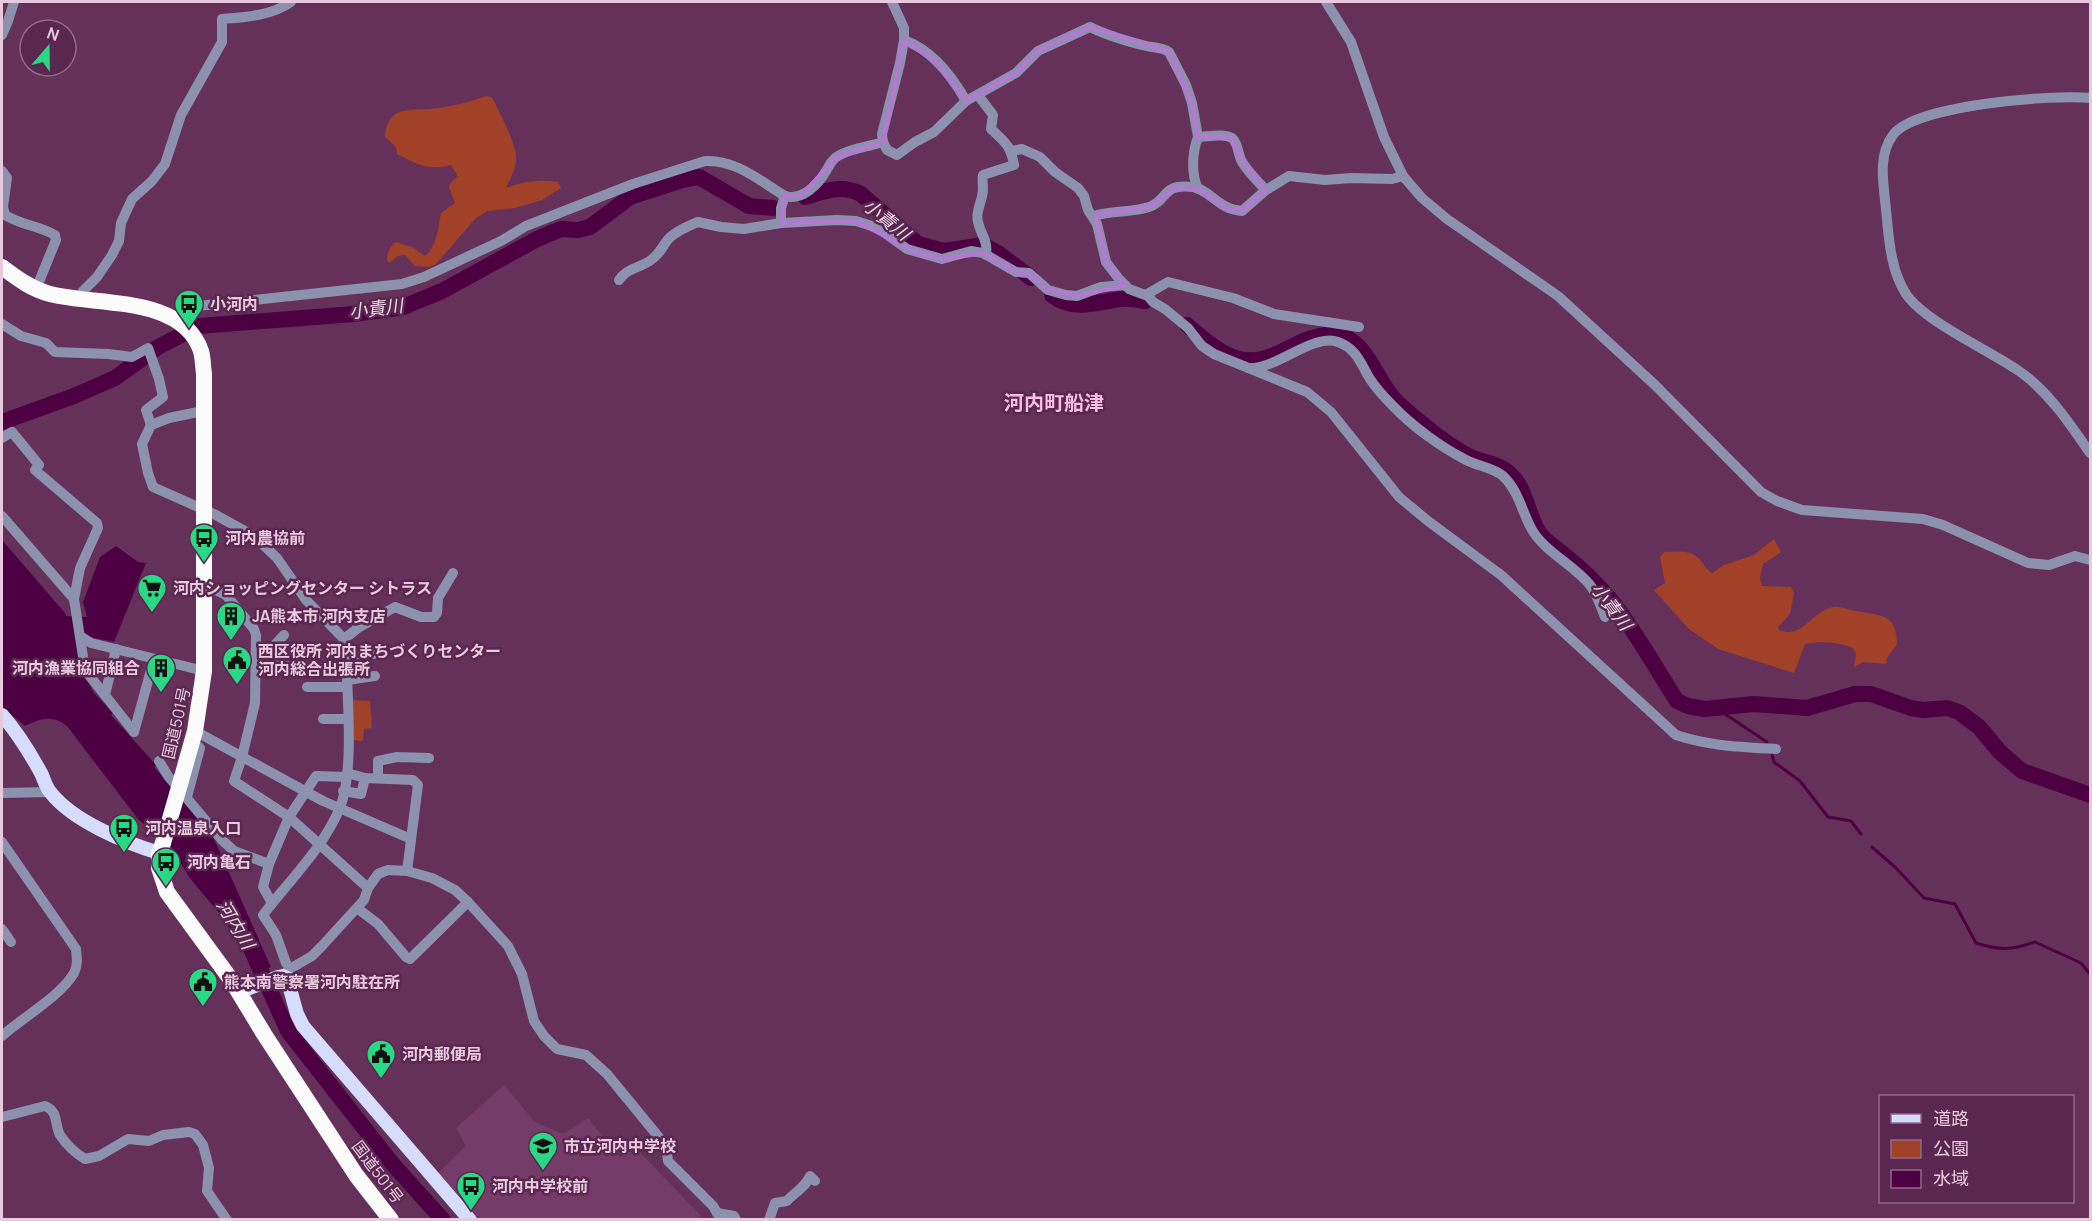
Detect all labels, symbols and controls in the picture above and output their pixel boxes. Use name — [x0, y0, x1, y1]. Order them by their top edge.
north arrow — [18, 18, 78, 78]
text: N — [44, 22, 62, 46]
water label: 小責川 — [858, 193, 917, 247]
bus stop icon: 小河内 — [173, 288, 205, 330]
place label: 小河内 — [210, 293, 258, 315]
water label: 小責川 — [348, 293, 406, 323]
district label: 河内町船津 — [1004, 389, 1104, 416]
bus stop icon: 河内農協前 — [188, 522, 220, 564]
place label: 河内農協前 — [225, 527, 305, 549]
supermarket icon: 河内ショッピングセンター シトラス — [136, 572, 168, 614]
place label: 河内ショッピングセンター シトラス — [173, 577, 432, 599]
water label: 小責川 — [1586, 577, 1639, 636]
building icon: JA熊本市 河内支店 — [215, 600, 247, 642]
place label: JA熊本市 河内支店 — [252, 605, 386, 627]
place label: 西区役所 河内まちづくりセンター 河内総合出張所 — [258, 640, 501, 680]
public building icon: 西区役所 河内まちづくりセンター 河内総合出張所 — [221, 644, 253, 686]
building icon: 河内漁業協同組合 — [145, 652, 177, 694]
place label: 河内漁業協同組合 — [12, 657, 140, 679]
street label: 国道501号 — [157, 685, 195, 761]
bus stop icon: 河内温泉入口 — [108, 812, 140, 854]
place label: 河内温泉入口 — [145, 817, 241, 839]
bus stop icon: 河内亀石 — [150, 846, 182, 888]
place label: 河内亀石 — [187, 851, 251, 873]
water label: 河内川 — [212, 895, 261, 955]
public building icon: 熊本南警察署河内駐在所 — [187, 966, 219, 1008]
place label: 熊本南警察署河内駐在所 — [224, 971, 400, 993]
public building icon: 河内郵便局 — [365, 1038, 397, 1080]
place label: 河内郵便局 — [402, 1043, 482, 1065]
legend — [1879, 1095, 2074, 1203]
text: 道路 — [1933, 1106, 1969, 1130]
school or university icon: 市立河内中学校 — [527, 1130, 559, 1172]
place label: 市立河内中学校 — [564, 1135, 676, 1157]
street label: 国道501号 — [347, 1136, 409, 1208]
text: 公園 — [1933, 1136, 1969, 1160]
text: 水域 — [1933, 1166, 1969, 1190]
bus stop icon: 河内中学校前 — [455, 1170, 487, 1212]
place label: 河内中学校前 — [492, 1175, 588, 1197]

